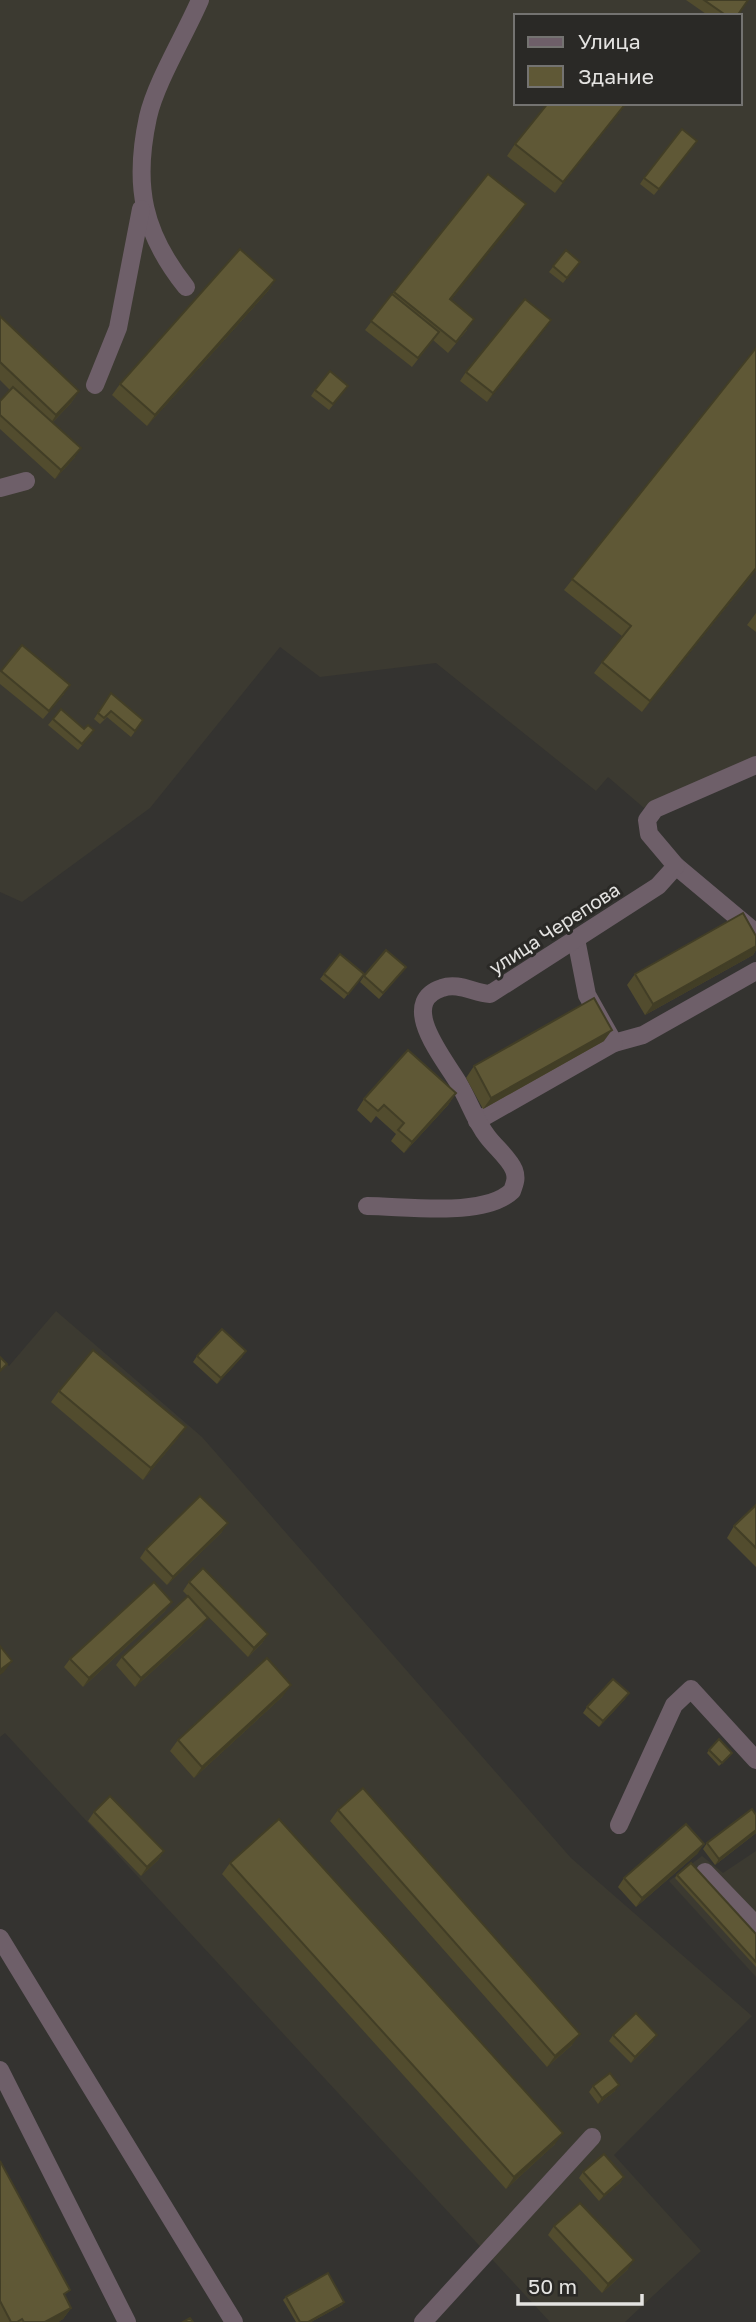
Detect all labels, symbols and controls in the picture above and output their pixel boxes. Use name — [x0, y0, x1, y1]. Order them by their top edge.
legend — [514, 14, 742, 105]
text: Улица — [578, 28, 641, 54]
text: Здание — [578, 63, 654, 89]
street label: улица Черепова — [484, 877, 624, 979]
scale bar — [518, 2262, 642, 2306]
text: 50 m — [528, 2273, 577, 2299]

